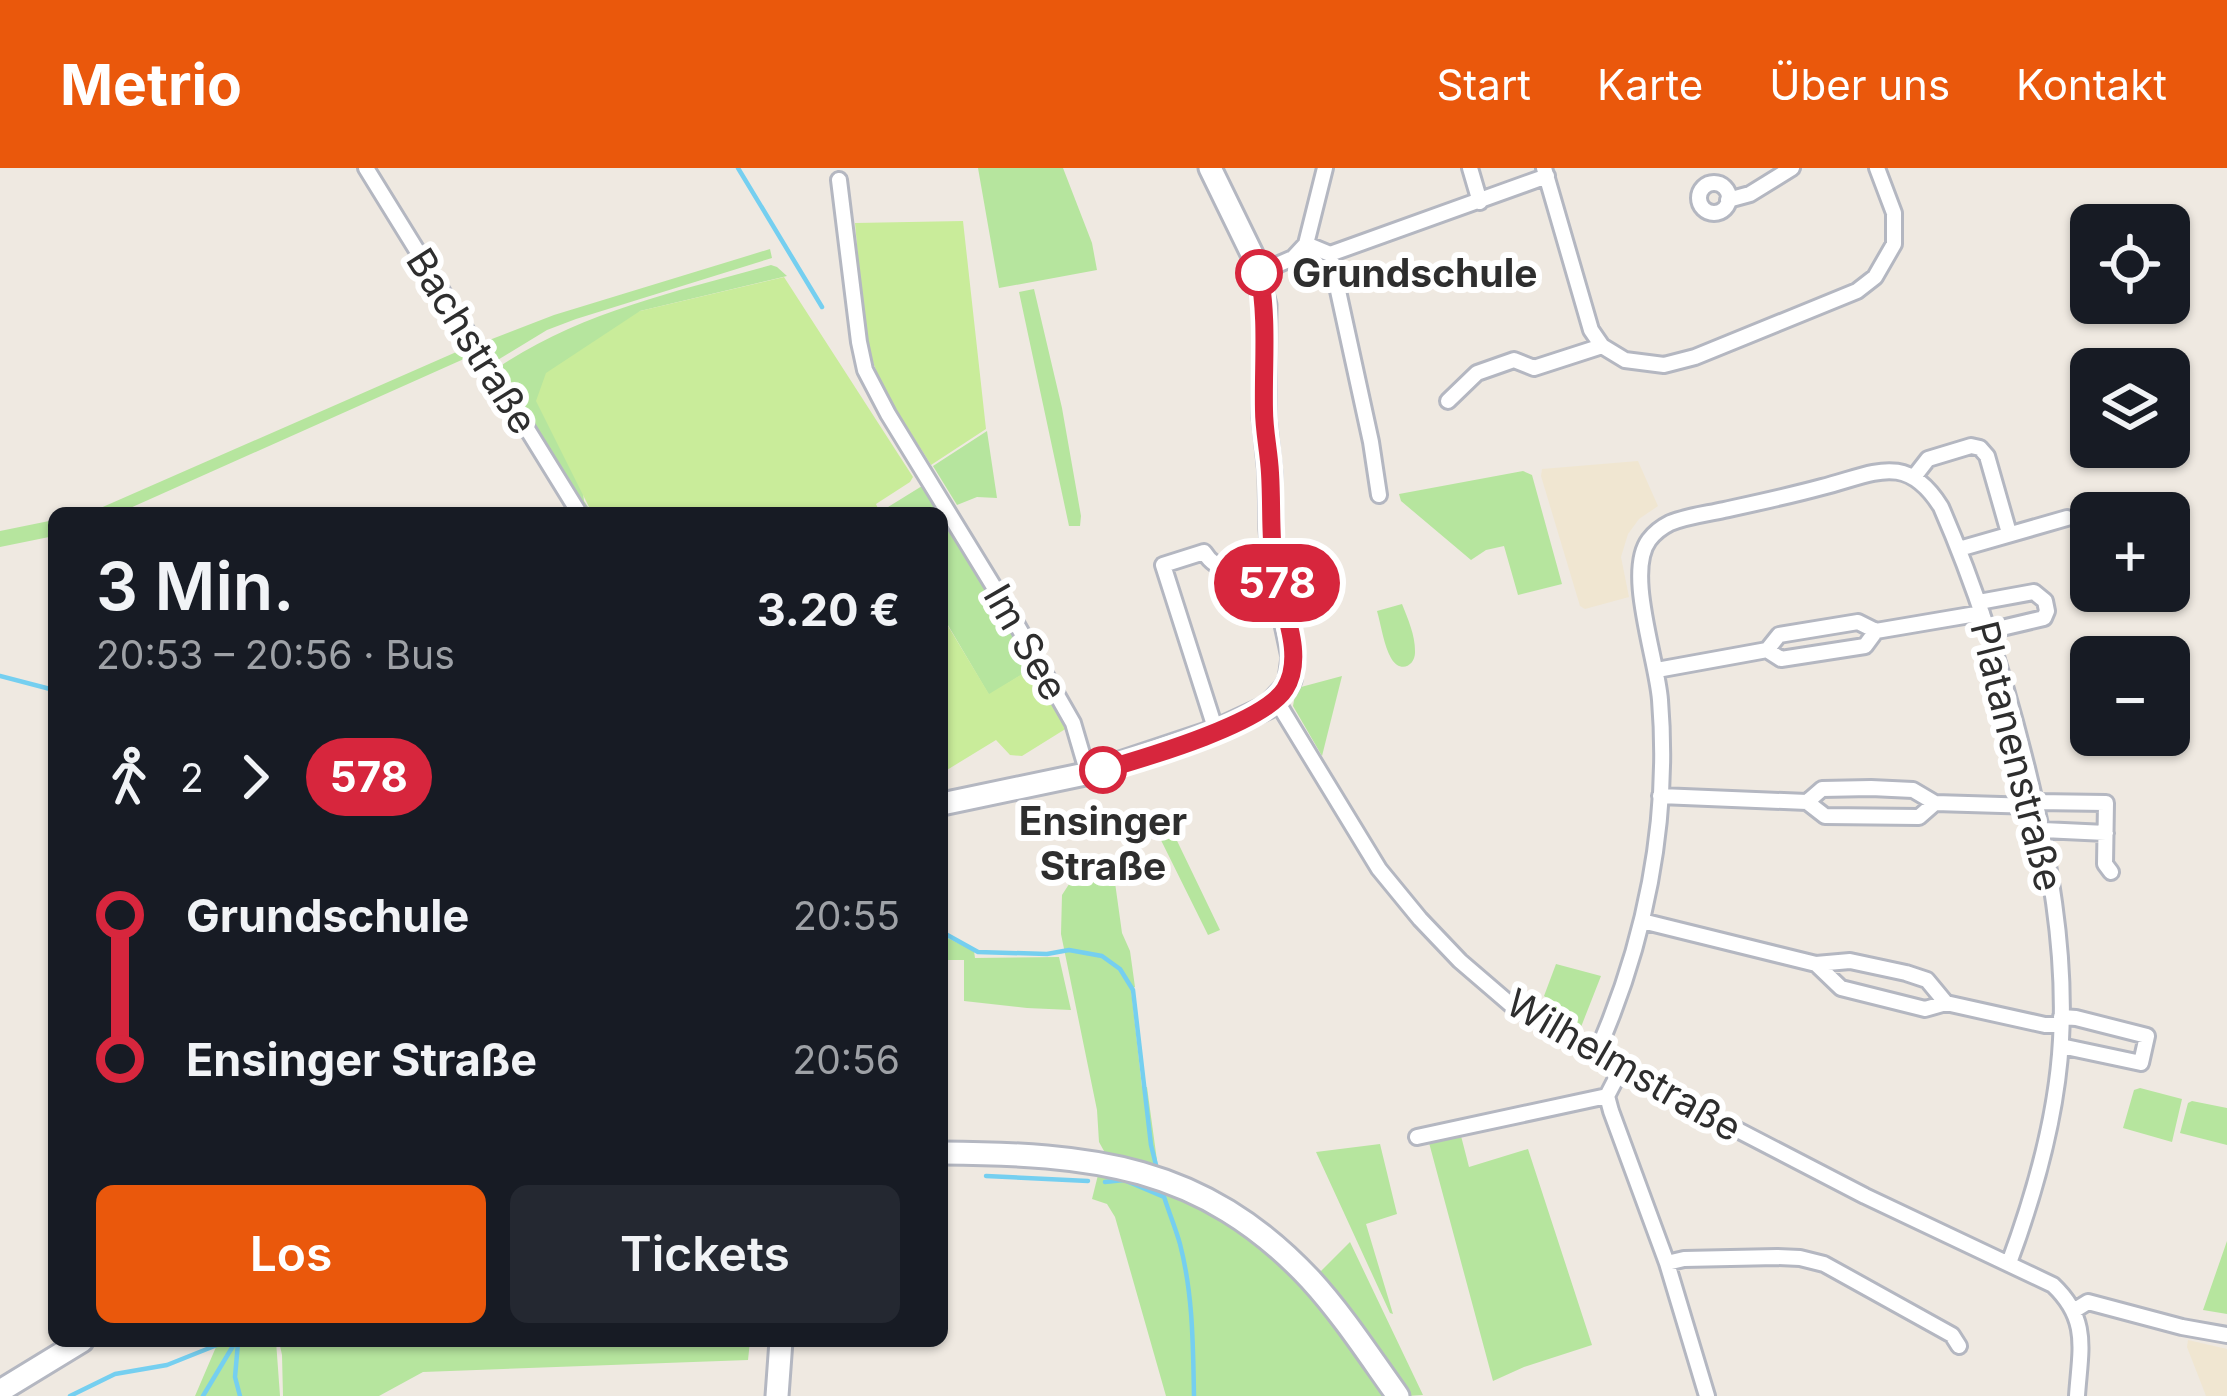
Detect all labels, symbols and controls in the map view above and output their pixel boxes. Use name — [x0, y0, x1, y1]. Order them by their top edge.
text: Metrio — [60, 50, 242, 119]
text: Start — [1436, 59, 1531, 110]
text: Karte — [1597, 59, 1703, 110]
text: Über uns — [1769, 59, 1950, 110]
text: Kontakt — [2016, 59, 2167, 110]
map controls — [2070, 204, 2190, 756]
button: locate — [2070, 204, 2190, 324]
street label: Bachstraße — [397, 239, 548, 442]
place label: Grundschule — [1292, 249, 1537, 296]
marker: Grundschule — [1237, 251, 1281, 295]
button: layers — [2070, 348, 2190, 468]
button: + — [2070, 492, 2190, 612]
line badge: 578 — [1208, 544, 1346, 622]
text: 3 Min. — [96, 546, 294, 626]
text: 578 — [1238, 557, 1316, 608]
street label: Im See — [975, 575, 1078, 708]
text: 3.20 € — [757, 582, 900, 637]
street label: Platanenstraße — [1961, 616, 2074, 896]
text: 20:53 – 20:56 · Bus — [96, 631, 455, 678]
button: − — [2070, 636, 2190, 756]
icon: walk — [96, 744, 162, 810]
icon: forward — [222, 744, 288, 810]
marker: Ensinger Straße — [1081, 748, 1125, 792]
text: 578 — [330, 751, 408, 802]
text: 2 — [180, 754, 204, 801]
place label: Ensinger Straße — [1019, 797, 1187, 889]
text: Grundschule — [186, 888, 469, 943]
text: 20:55 — [793, 892, 900, 939]
street label: Wilhelmstraße — [1498, 978, 1750, 1151]
text: Ensinger Straße — [186, 1032, 537, 1087]
text: 20:56 — [792, 1036, 900, 1083]
button: Los — [96, 1185, 486, 1323]
button: Tickets — [510, 1185, 900, 1323]

